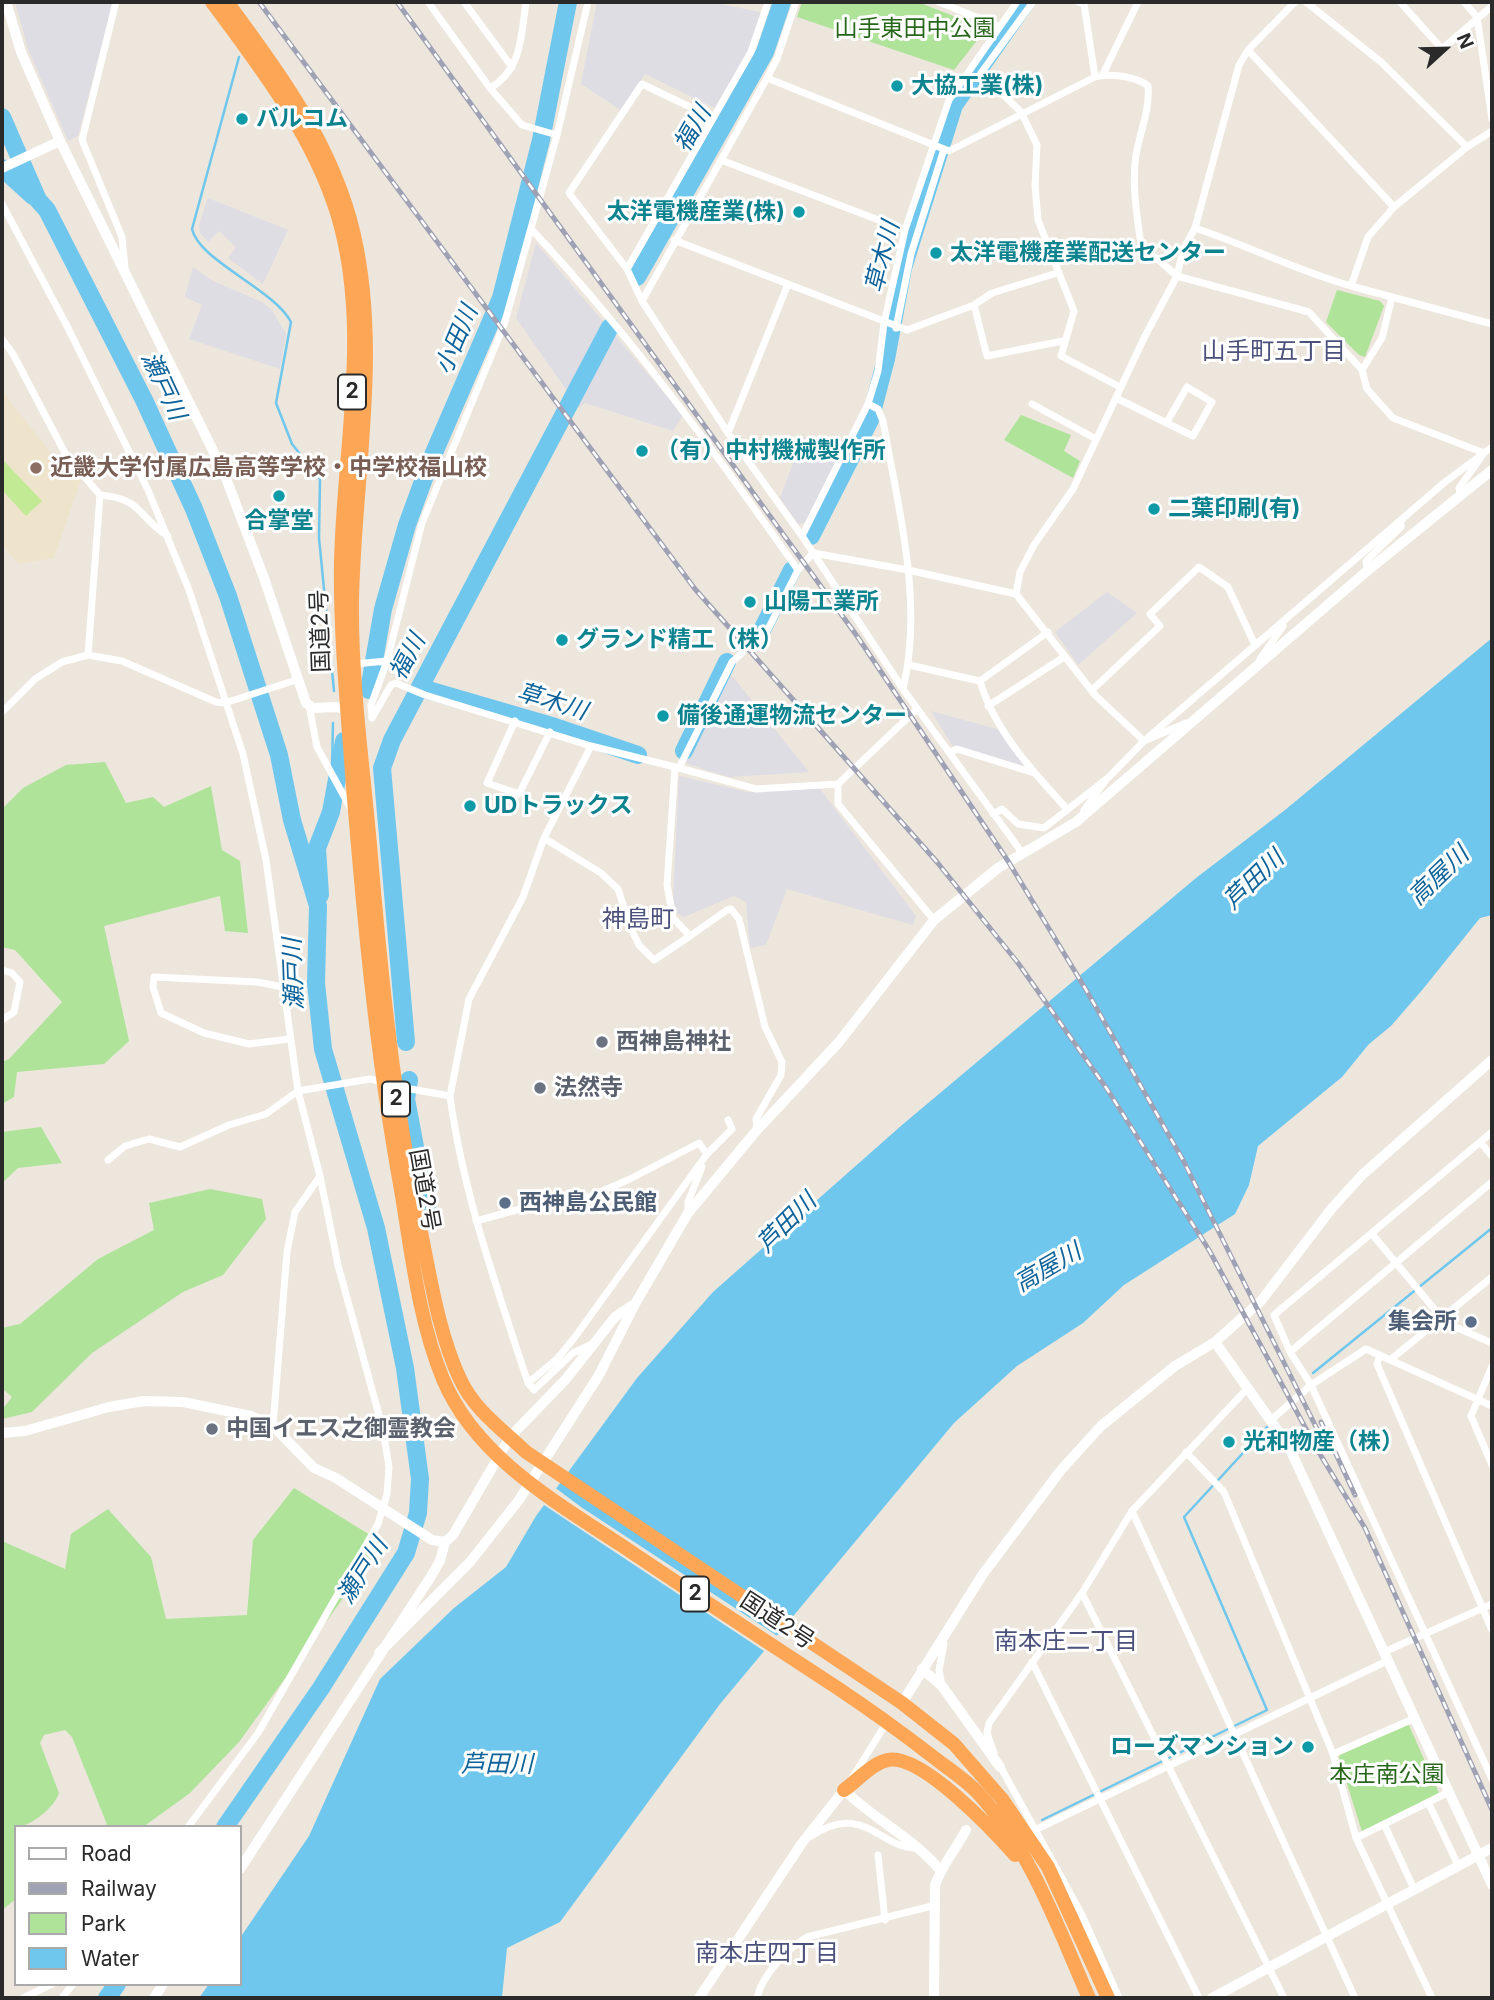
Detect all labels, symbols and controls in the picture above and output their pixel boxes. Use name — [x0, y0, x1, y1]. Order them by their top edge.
north arrow — [1410, 14, 1480, 84]
park label: 山手東田中公園 — [835, 15, 995, 43]
text: N — [1452, 30, 1478, 52]
place label: 大協工業(株) — [911, 72, 1043, 100]
marker: 大協工業(株) — [889, 78, 905, 94]
water label: 福川 — [669, 101, 717, 157]
place label: バルコム — [256, 105, 348, 133]
marker: バルコム — [234, 111, 250, 127]
place label: 太洋電機産業(株) — [607, 198, 785, 226]
marker: 太洋電機産業(株) — [791, 204, 807, 220]
water label: 草木川 — [860, 219, 906, 295]
place label: 太洋電機産業配送センター — [950, 239, 1226, 267]
marker: 太洋電機産業配送センター — [928, 245, 944, 261]
water label: 小田川 — [430, 301, 484, 379]
district label: 山手町五丁目 — [1202, 338, 1346, 366]
water label: 瀬戸川 — [135, 347, 191, 425]
road number: 2 — [338, 374, 366, 410]
place label: （有）中村機械製作所 — [656, 437, 886, 465]
marker: （有）中村機械製作所 — [634, 443, 650, 459]
place label: 近畿大学付属広島高等学校・中学校福山校 — [50, 454, 487, 482]
marker: 近畿大学付属広島高等学校・中学校福山校 — [28, 460, 44, 476]
marker: 合掌堂 — [271, 488, 287, 504]
place label: 二葉印刷(有) — [1168, 495, 1300, 523]
marker: 二葉印刷(有) — [1146, 501, 1162, 517]
place label: 合掌堂 — [245, 507, 313, 535]
place label: 山陽工業所 — [764, 588, 879, 616]
street label: 国道2号 — [306, 589, 336, 673]
marker: 山陽工業所 — [742, 594, 758, 610]
place label: グランド精工（株） — [576, 626, 783, 654]
water label: 福川 — [384, 629, 432, 685]
marker: グランド精工（株） — [554, 632, 570, 648]
water label: 草木川 — [513, 678, 591, 726]
place label: 備後通運物流センター — [677, 702, 907, 730]
marker: 備後通運物流センター — [655, 708, 671, 724]
place label: UDトラックス — [484, 792, 632, 820]
marker: UDトラックス — [462, 798, 478, 814]
water label: 高屋川 — [1403, 841, 1475, 911]
water label: 芦田川 — [1218, 845, 1290, 915]
district label: 神島町 — [602, 906, 674, 934]
water label: 瀬戸川 — [278, 938, 310, 1010]
place label: 西神島神社 — [616, 1028, 731, 1056]
marker: 西神島神社 — [594, 1034, 610, 1050]
place label: 法然寺 — [554, 1074, 623, 1102]
marker: 法然寺 — [532, 1080, 548, 1096]
road number: 2 — [382, 1082, 410, 1116]
street label: 国道2号 — [403, 1147, 445, 1233]
water label: 芦田川 — [751, 1187, 823, 1259]
place label: 西神島公民館 — [519, 1189, 657, 1217]
marker: 西神島公民館 — [497, 1195, 513, 1211]
water label: 高屋川 — [1010, 1238, 1086, 1298]
place label: 集会所 — [1388, 1308, 1457, 1336]
marker: 集会所 — [1463, 1314, 1479, 1330]
place label: 中国イエス之御霊教会 — [226, 1415, 456, 1443]
marker: 中国イエス之御霊教会 — [204, 1421, 220, 1437]
place label: 光和物産（株） — [1243, 1428, 1404, 1456]
marker: 光和物産（株） — [1221, 1434, 1237, 1450]
water label: 瀬戸川 — [332, 1533, 394, 1609]
road number: 2 — [681, 1576, 709, 1612]
street label: 国道2号 — [735, 1587, 819, 1655]
district label: 南本庄二丁目 — [994, 1628, 1138, 1656]
place label: ローズマンション — [1110, 1733, 1294, 1761]
marker: ローズマンション — [1300, 1739, 1316, 1755]
water label: 芦田川 — [461, 1751, 533, 1779]
park label: 本庄南公園 — [1330, 1761, 1444, 1789]
legend — [14, 1825, 242, 1986]
text: Road — [81, 1841, 132, 1866]
text: Railway — [81, 1876, 157, 1901]
text: Park — [81, 1911, 126, 1936]
district label: 南本庄四丁目 — [695, 1940, 839, 1968]
text: Water — [81, 1946, 139, 1971]

